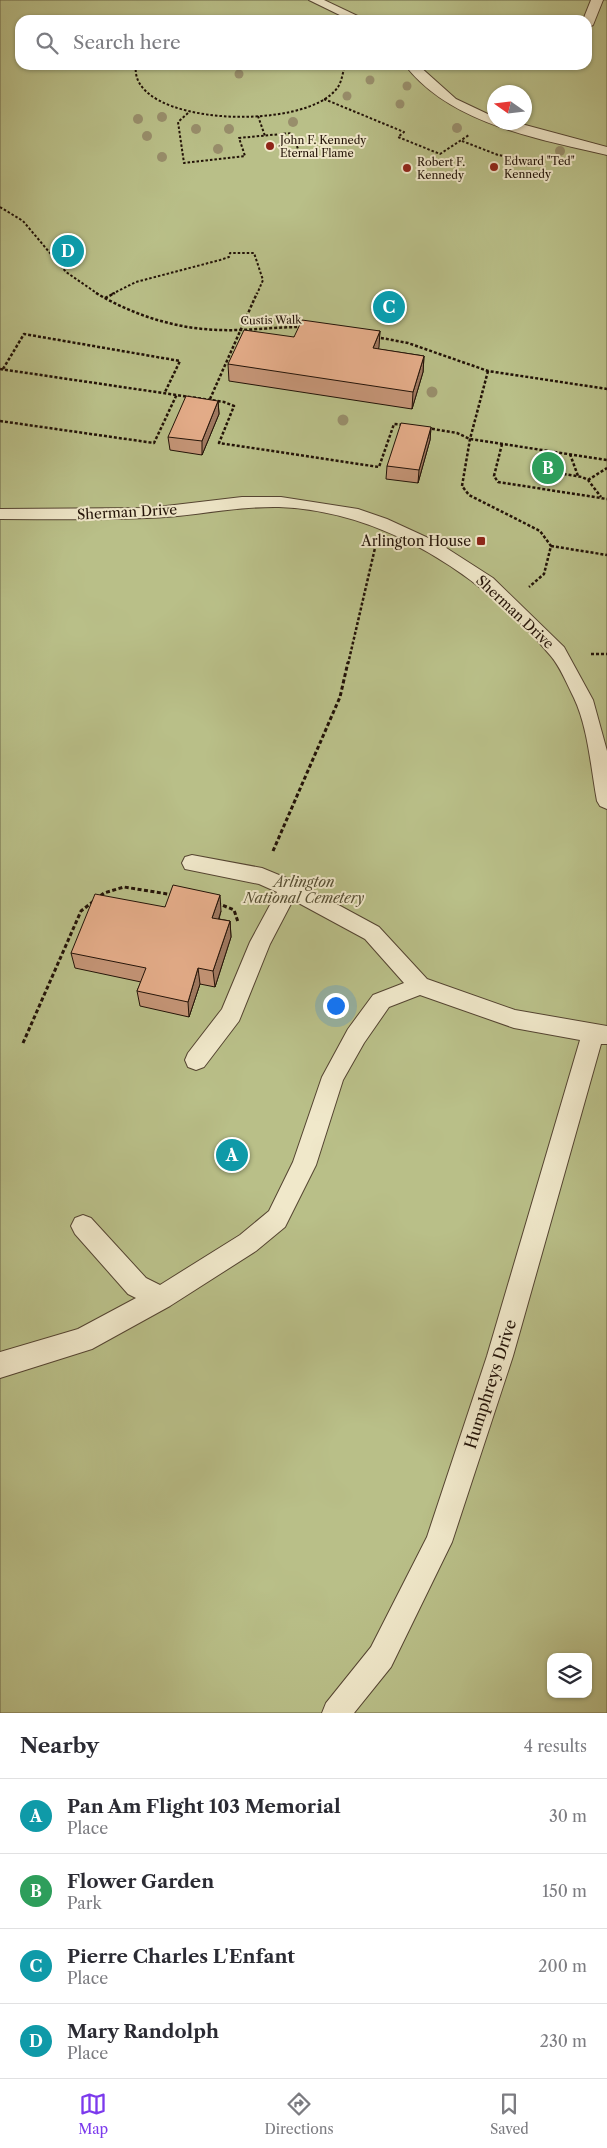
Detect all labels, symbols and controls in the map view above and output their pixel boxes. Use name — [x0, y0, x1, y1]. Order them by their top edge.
search box — [15, 15, 592, 70]
icon: search — [33, 29, 61, 57]
text: Search here — [73, 31, 181, 54]
north arrow — [487, 85, 532, 130]
place label: John F. Kennedy Eternal Flame — [278, 133, 367, 160]
marker: John F. Kennedy Eternal Flame — [264, 140, 276, 152]
place label: Edward "Ted" Kennedy — [504, 154, 575, 181]
place label: Robert F. Kennedy — [417, 155, 465, 182]
marker: Edward "Ted" Kennedy — [488, 161, 500, 173]
marker: Robert F. Kennedy — [401, 162, 413, 174]
pin: D — [52, 232, 84, 270]
pin: C — [373, 288, 405, 326]
street label: Custis Walk — [240, 312, 302, 328]
pin: B — [532, 449, 564, 487]
street label: Sherman Drive — [77, 500, 178, 524]
place label: Arlington House — [360, 532, 471, 550]
marker: Arlington House — [475, 535, 487, 547]
street label: Sherman Drive — [472, 571, 558, 653]
park label: Arlington National Cemetery — [243, 873, 364, 907]
your location — [323, 993, 349, 1019]
pin: A — [216, 1136, 248, 1174]
street label: Humphreys Drive — [460, 1317, 520, 1451]
map controls — [547, 1653, 592, 1698]
button: layers — [547, 1653, 592, 1698]
text: Nearby — [20, 1733, 99, 1758]
text: 4 results — [524, 1736, 587, 1756]
text: Pan Am Flight 103 Memorial — [67, 1795, 341, 1818]
text: A — [30, 1806, 42, 1826]
text: 30 m — [549, 1806, 587, 1826]
text: Place — [67, 1818, 108, 1838]
text: Flower Garden — [67, 1870, 214, 1893]
text: B — [30, 1881, 42, 1901]
text: 150 m — [542, 1881, 587, 1901]
text: Park — [67, 1893, 102, 1913]
text: Pierre Charles L'Enfant — [67, 1945, 295, 1968]
text: C — [30, 1956, 42, 1976]
text: 200 m — [538, 1956, 587, 1976]
text: Place — [67, 1968, 108, 1988]
text: Mary Randolph — [67, 2020, 219, 2043]
text: D — [29, 2031, 43, 2051]
text: 230 m — [540, 2031, 587, 2051]
text: Place — [67, 2043, 108, 2063]
tab: Map — [78, 2090, 108, 2138]
tab: Directions — [264, 2090, 334, 2138]
tab: Saved — [490, 2090, 529, 2138]

